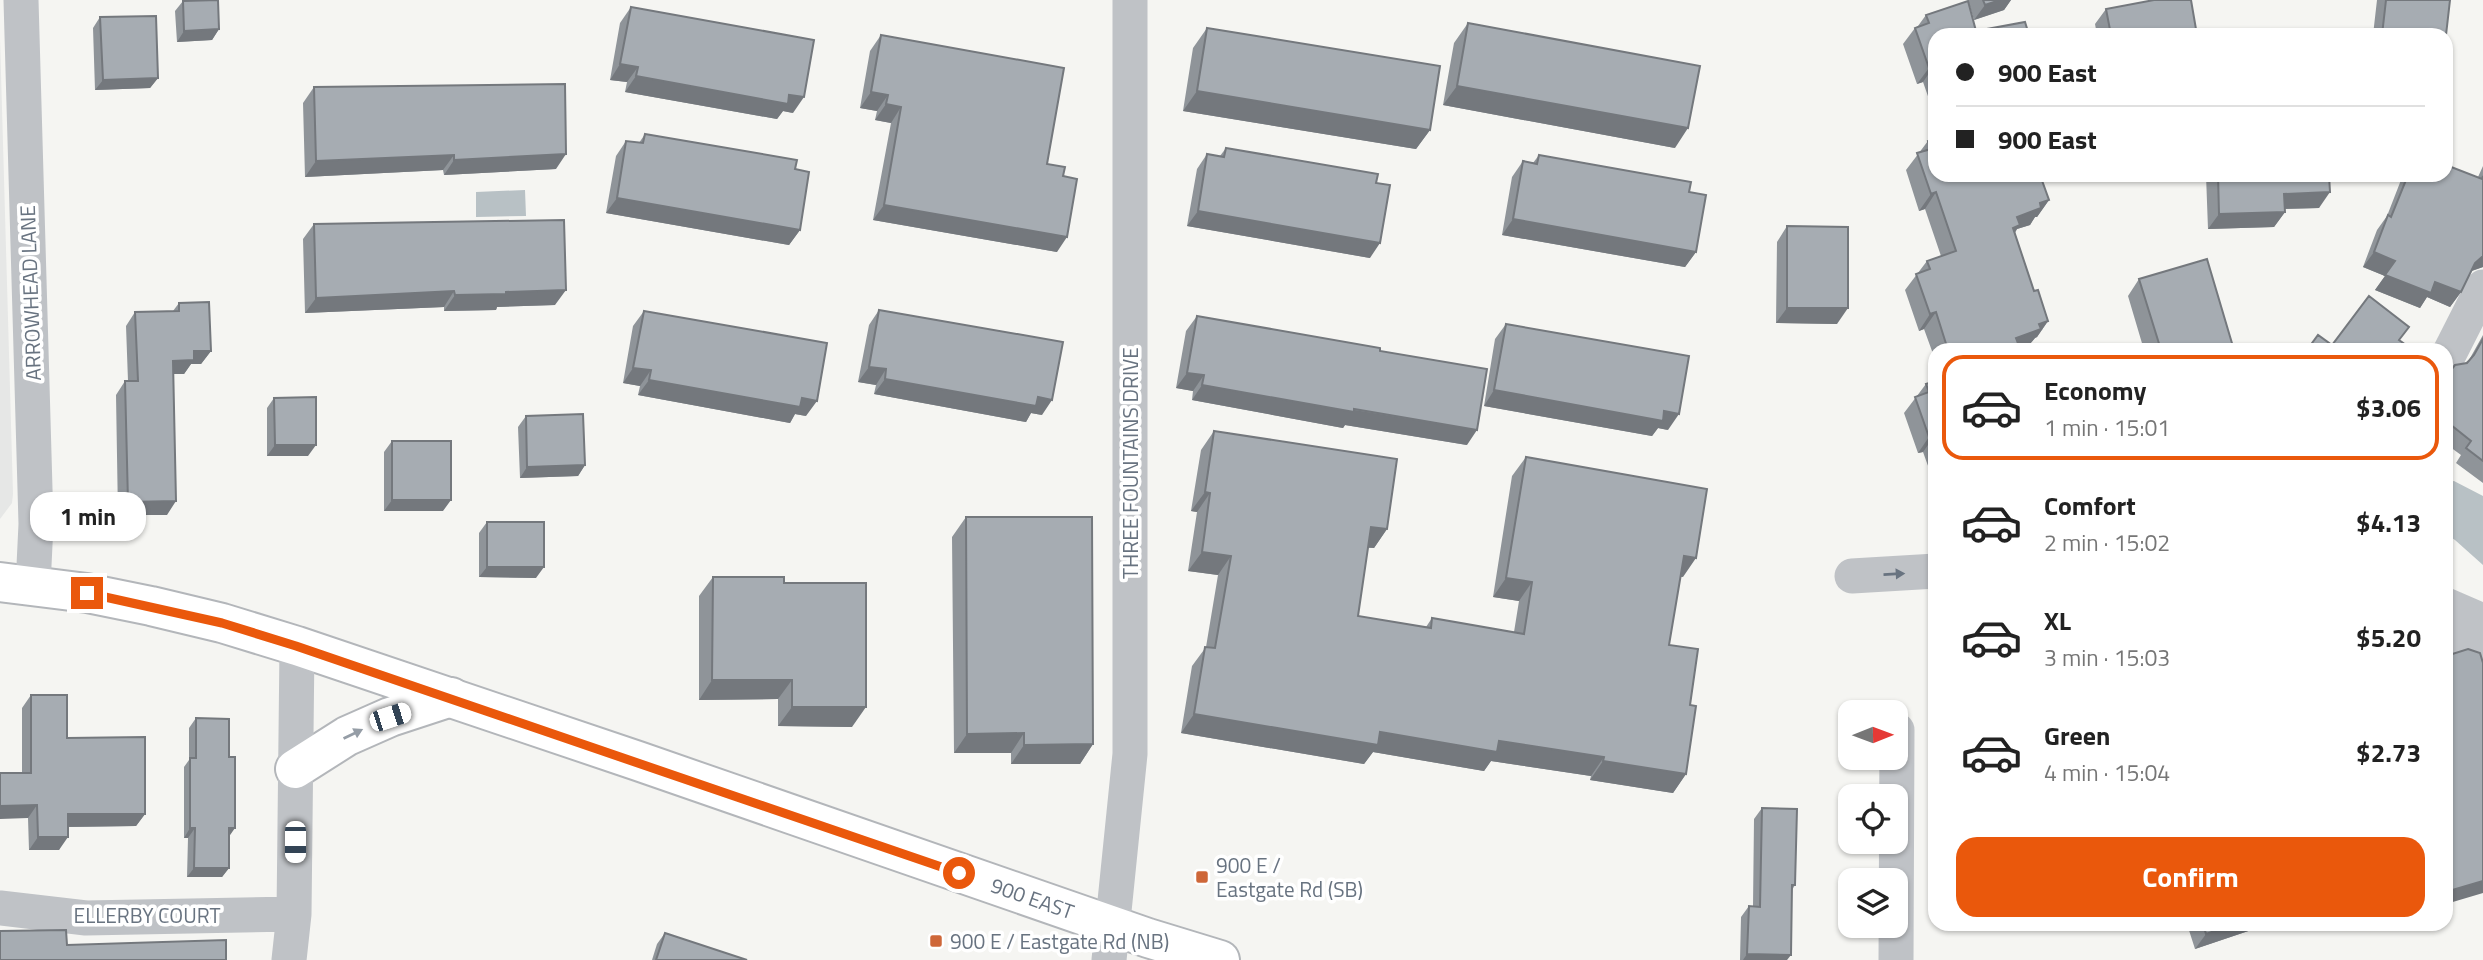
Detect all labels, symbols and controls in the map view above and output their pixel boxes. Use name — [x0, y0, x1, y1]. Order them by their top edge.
text: 900 East — [1998, 53, 2097, 92]
text: 900 East — [1998, 120, 2097, 159]
street label: ARROWHEAD LANE — [11, 205, 49, 381]
street label: THREE FOUNTAINS DRIVE — [1114, 347, 1146, 579]
text: Economy — [2044, 371, 2146, 410]
icon: car — [1960, 376, 2023, 439]
text: $3.06 — [2356, 388, 2421, 427]
text: 1 min · 15:01 — [2044, 410, 2170, 445]
text: Comfort — [2044, 486, 2136, 525]
callout: 1 min — [29, 491, 145, 540]
icon: car — [1960, 491, 2023, 554]
text: 1 min — [60, 499, 116, 534]
text: $4.13 — [2356, 503, 2421, 542]
text: 2 min · 15:02 — [2044, 525, 2170, 560]
one-way arrow — [1883, 568, 1905, 579]
route end — [71, 577, 103, 609]
text: XL — [2044, 601, 2071, 640]
icon: car — [1960, 606, 2023, 669]
text: $5.20 — [2356, 618, 2421, 657]
text: 3 min · 15:03 — [2044, 640, 2170, 675]
north arrow — [1838, 700, 1908, 770]
map controls — [1838, 700, 1908, 938]
car — [367, 701, 414, 733]
text: Green — [2044, 716, 2110, 755]
icon: car — [1960, 721, 2023, 784]
one-way arrow — [343, 728, 363, 739]
text: $2.73 — [2356, 733, 2421, 772]
text: 4 min · 15:04 — [2044, 755, 2170, 790]
button: locate — [1838, 784, 1908, 854]
car — [285, 821, 306, 863]
button: Confirm — [1956, 837, 2425, 917]
place label: 900 E / Eastgate Rd (SB) — [1216, 849, 1363, 905]
route start — [943, 857, 975, 889]
button: layers — [1838, 868, 1908, 938]
street label: 900 EAST — [987, 869, 1079, 927]
marker: 900 E / Eastgate Rd (SB) — [1194, 869, 1210, 885]
street label: ELLERBY COURT — [74, 899, 220, 931]
place label: 900 E / Eastgate Rd (NB) — [950, 925, 1169, 957]
marker: 900 E / Eastgate Rd (NB) — [928, 933, 944, 949]

